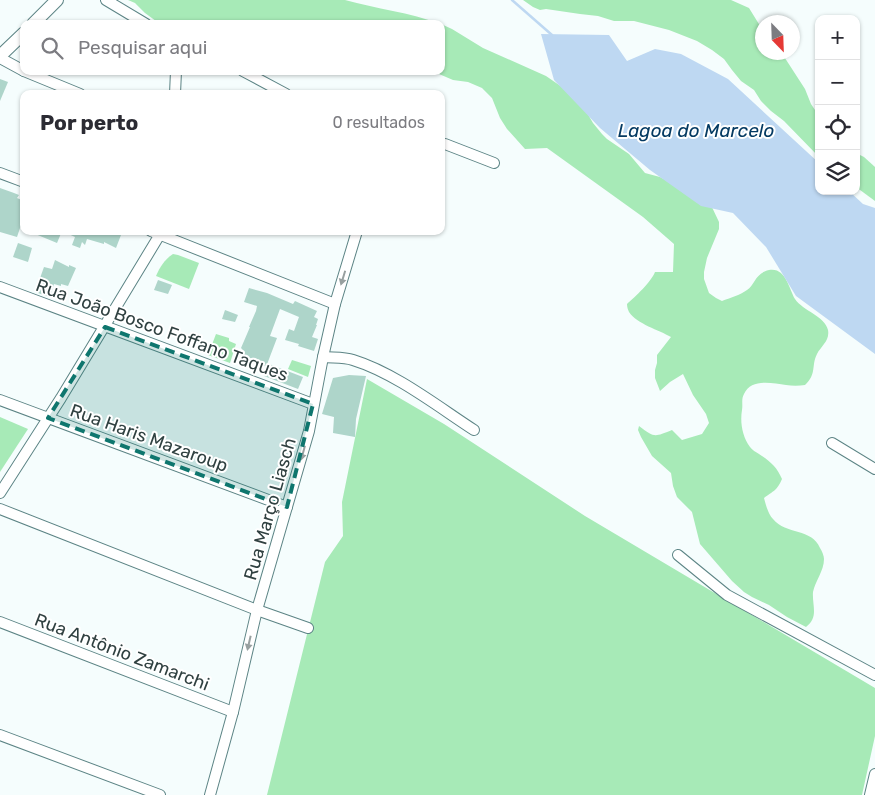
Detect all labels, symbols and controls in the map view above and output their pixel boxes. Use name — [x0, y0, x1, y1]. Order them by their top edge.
north arrow — [755, 15, 800, 60]
map controls — [815, 15, 860, 195]
button: + — [815, 15, 860, 60]
search box — [20, 20, 445, 75]
icon: search — [38, 34, 66, 62]
text: Pesquisar aqui — [78, 36, 207, 59]
button: − — [815, 60, 860, 105]
button: locate — [815, 105, 860, 150]
text: Por perto — [40, 110, 138, 135]
text: 0 resultados — [332, 113, 425, 132]
water label: Lagoa do Marcelo — [618, 119, 774, 142]
button: layers — [815, 150, 860, 195]
one-way arrow — [339, 271, 347, 286]
street label: Rua João Bosco Foffano Taques — [33, 274, 291, 386]
street label: Rua Haris Mazaroup — [67, 399, 231, 477]
street label: Rua Março Liasch — [239, 435, 301, 583]
one-way arrow — [299, 446, 307, 461]
street label: Rua Antônio Zamarchi — [32, 609, 212, 695]
one-way arrow — [245, 636, 253, 651]

